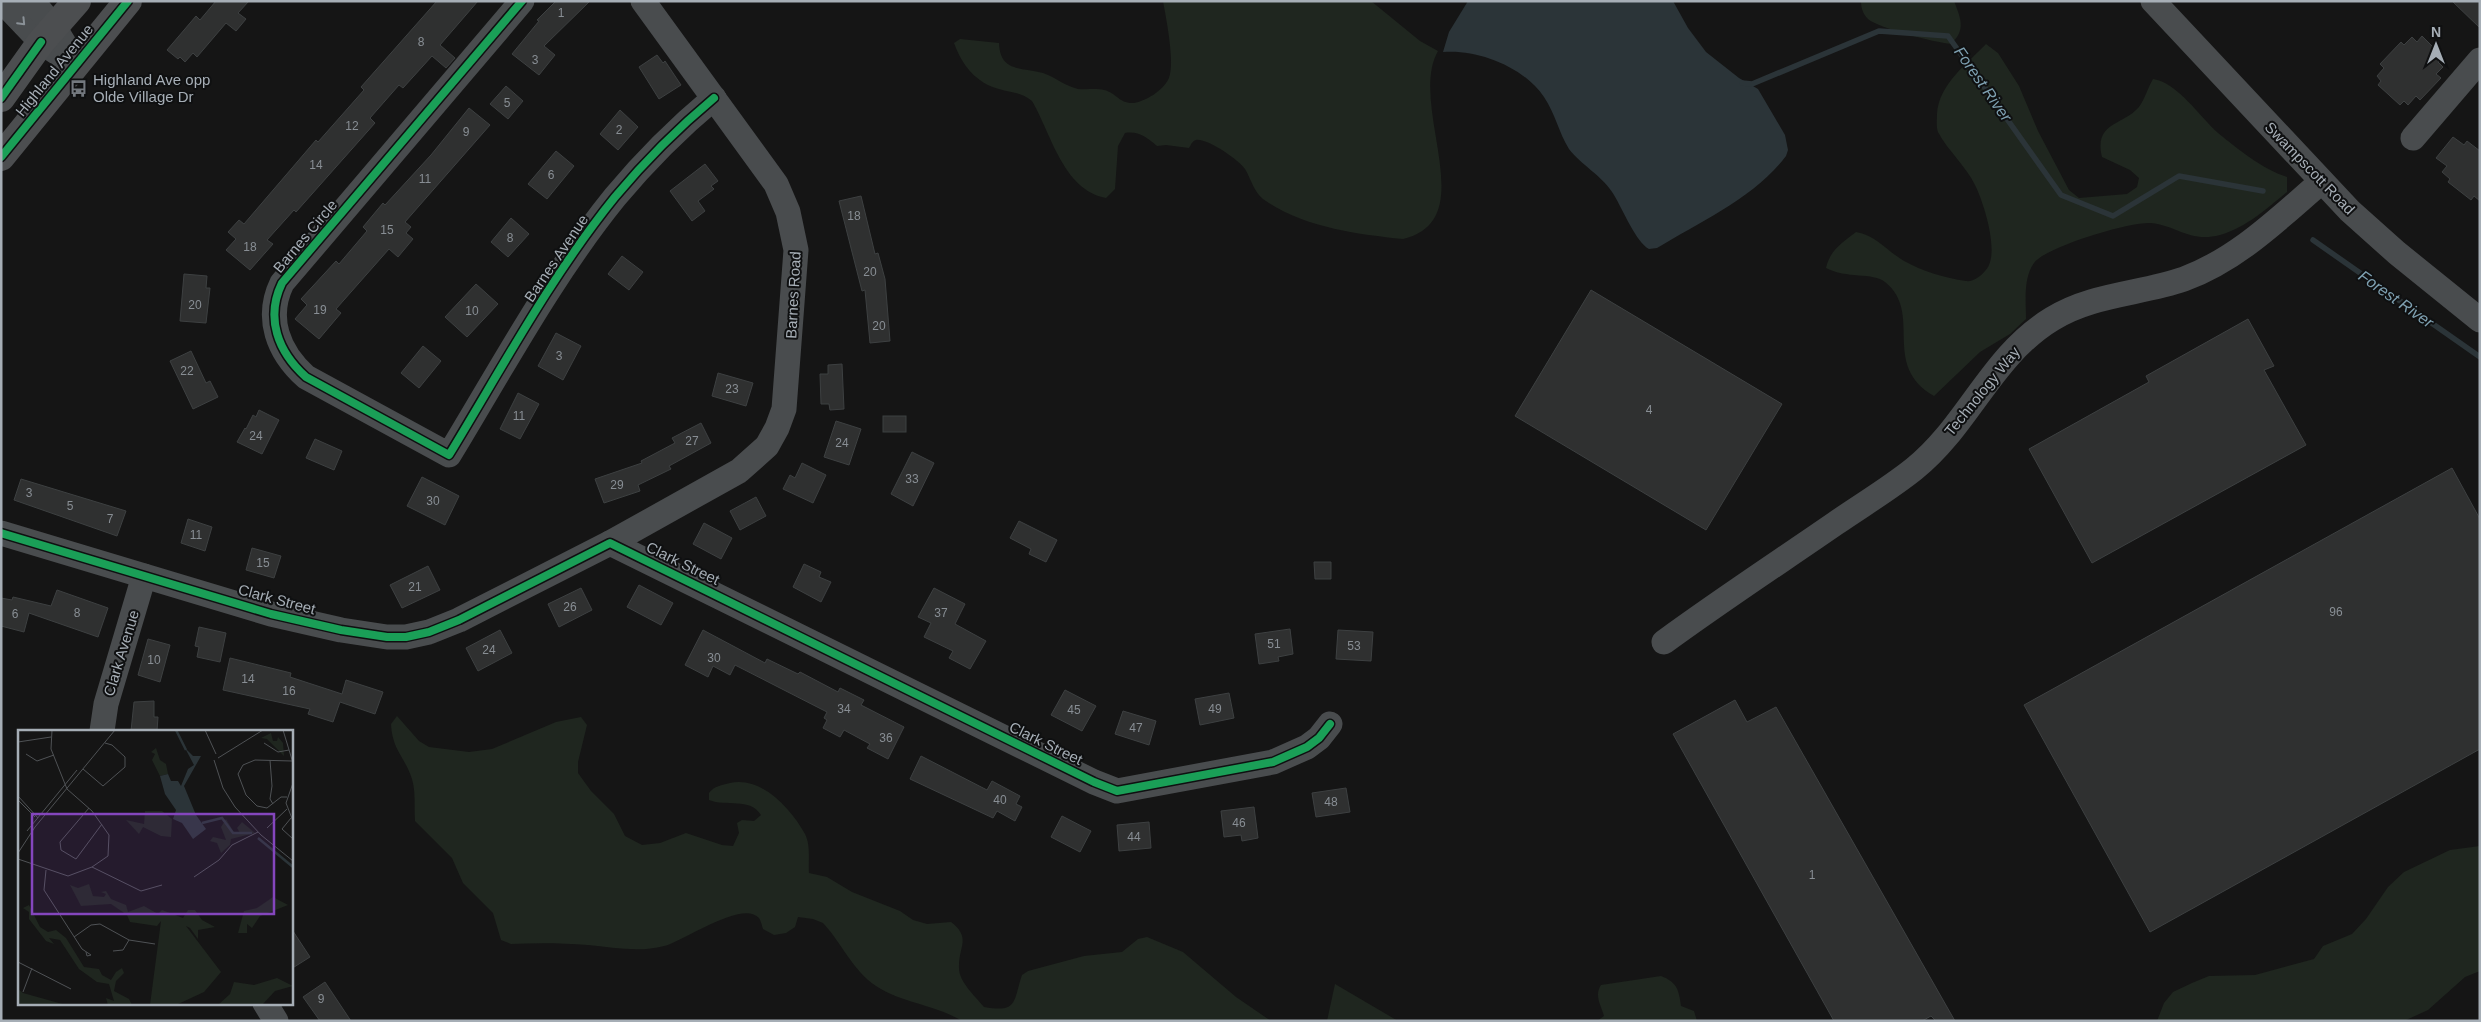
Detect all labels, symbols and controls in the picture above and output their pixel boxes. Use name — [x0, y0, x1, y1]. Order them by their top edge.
house number: 1 — [558, 6, 565, 20]
one-way arrow — [16, 16, 25, 25]
north arrow — [2411, 20, 2461, 70]
street label: Highland Avenue — [12, 21, 96, 119]
text: N — [2431, 24, 2441, 40]
house number: 8 — [418, 35, 425, 49]
water label: Forest River — [1951, 43, 2015, 125]
house number: 3 — [532, 53, 539, 67]
place label: Highland Ave opp Olde Village Dr — [93, 71, 210, 105]
bus stop icon: Highland Ave opp Olde Village Dr — [69, 78, 89, 98]
house number: 5 — [504, 96, 511, 110]
street label: Swampscott Road — [2262, 118, 2358, 218]
house number: 12 — [345, 119, 359, 133]
house number: 2 — [616, 123, 623, 137]
house number: 9 — [463, 125, 470, 139]
house number: 14 — [309, 158, 323, 172]
house number: 6 — [548, 168, 555, 182]
house number: 11 — [419, 172, 432, 186]
street label: Barnes Circle — [270, 196, 340, 276]
house number: 18 — [847, 209, 861, 223]
street label: Barnes Avenue — [521, 211, 591, 305]
house number: 15 — [380, 223, 394, 237]
house number: 8 — [507, 231, 514, 245]
house number: 18 — [243, 240, 257, 254]
street label: Barnes Road — [782, 251, 804, 339]
house number: 20 — [863, 265, 877, 279]
water label: Forest River — [2355, 267, 2437, 331]
house number: 20 — [188, 298, 202, 312]
house number: 19 — [313, 303, 327, 317]
house number: 10 — [465, 304, 479, 318]
house number: 20 — [872, 319, 886, 333]
street label: Technology Way — [1941, 343, 2023, 439]
house number: 3 — [556, 349, 563, 363]
house number: 22 — [180, 364, 194, 378]
house number: 23 — [725, 382, 739, 396]
house number: 4 — [1646, 403, 1653, 417]
house number: 11 — [513, 409, 526, 423]
house number: 24 — [249, 429, 263, 443]
house number: 27 — [685, 434, 699, 448]
house number: 24 — [835, 436, 849, 450]
house number: 33 — [905, 472, 919, 486]
house number: 29 — [610, 478, 624, 492]
house number: 3 — [26, 486, 33, 500]
house number: 30 — [426, 494, 440, 508]
house number: 5 — [67, 499, 74, 513]
house number: 7 — [107, 512, 114, 526]
house number: 11 — [190, 528, 203, 542]
street label: Clark Street — [644, 538, 723, 588]
house number: 15 — [256, 556, 270, 570]
house number: 21 — [408, 580, 422, 594]
street label: Clark Street — [237, 581, 318, 618]
house number: 26 — [563, 600, 577, 614]
house number: 96 — [2329, 605, 2343, 619]
house number: 8 — [74, 606, 81, 620]
house number: 37 — [934, 606, 948, 620]
house number: 6 — [12, 607, 19, 621]
street label: Clark Avenue — [100, 608, 142, 698]
house number: 51 — [1267, 637, 1281, 651]
house number: 53 — [1347, 639, 1361, 653]
house number: 24 — [482, 643, 496, 657]
house number: 30 — [707, 651, 721, 665]
house number: 10 — [147, 653, 161, 667]
house number: 14 — [241, 672, 255, 686]
house number: 16 — [282, 684, 296, 698]
house number: 34 — [837, 702, 851, 716]
house number: 49 — [1208, 702, 1222, 716]
house number: 45 — [1067, 703, 1081, 717]
street label: Clark Street — [1007, 718, 1086, 768]
house number: 47 — [1129, 721, 1143, 735]
inset map — [18, 730, 292, 1004]
house number: 36 — [879, 731, 893, 745]
house number: 40 — [993, 793, 1007, 807]
house number: 48 — [1324, 795, 1338, 809]
house number: 46 — [1232, 816, 1246, 830]
house number: 44 — [1127, 830, 1141, 844]
house number: 1 — [1809, 868, 1816, 882]
house number: 9 — [318, 992, 325, 1006]

